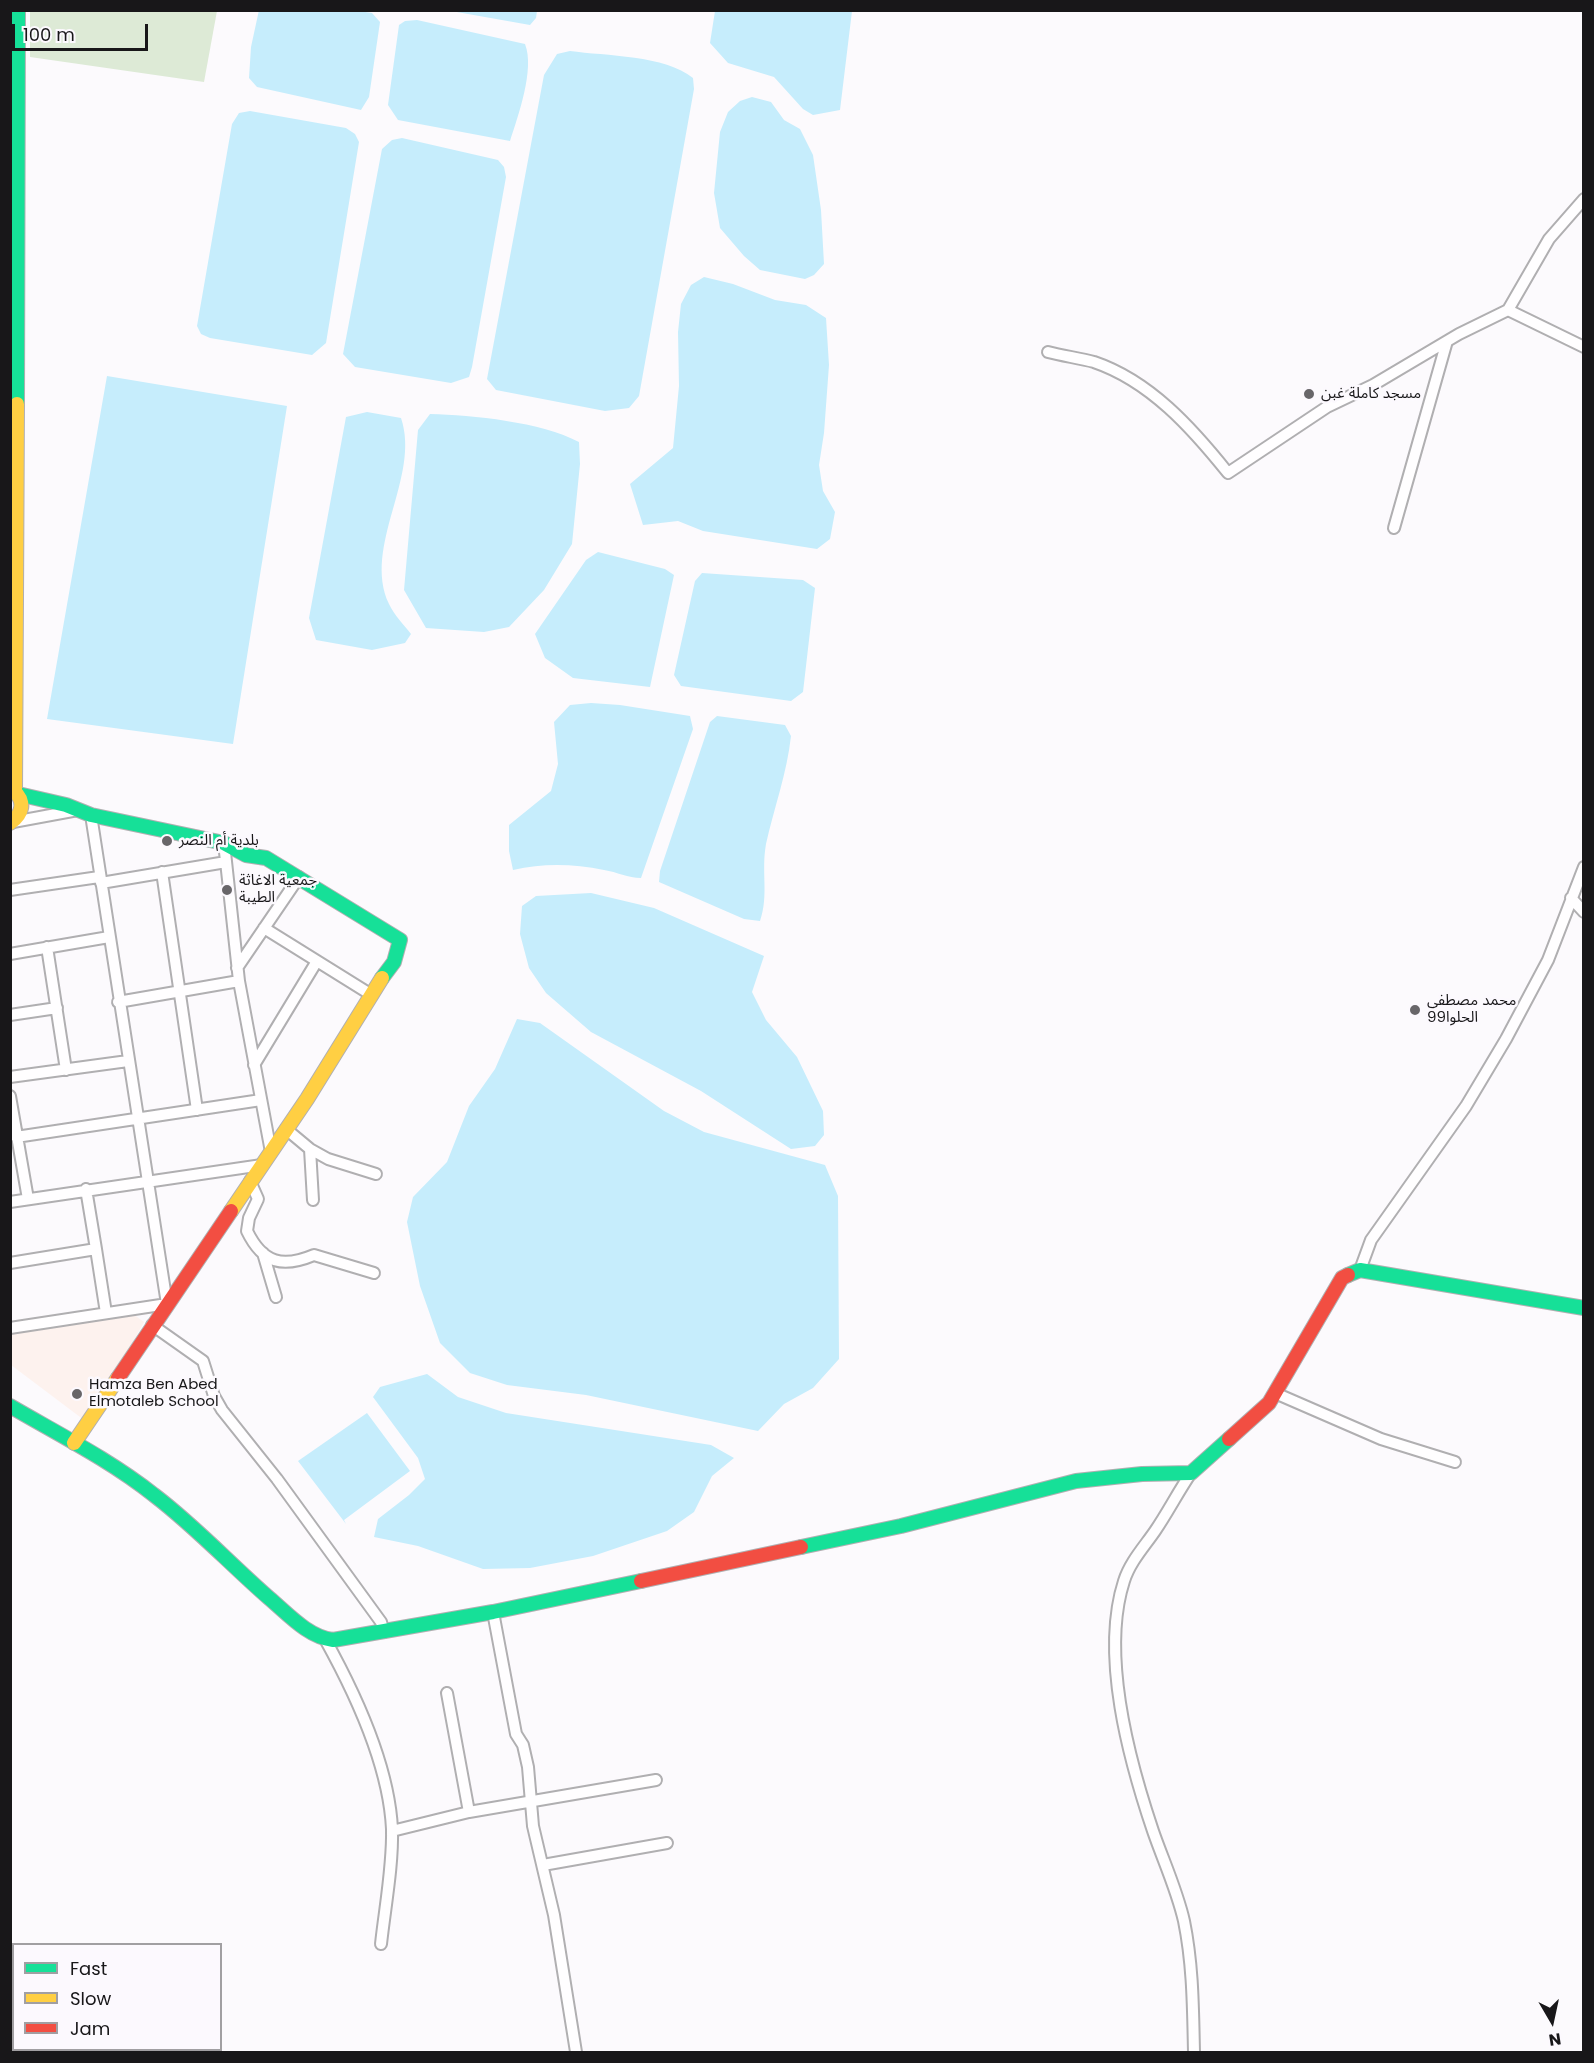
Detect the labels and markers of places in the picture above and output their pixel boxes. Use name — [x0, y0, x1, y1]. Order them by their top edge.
place label: مسجد كاملة غبن — [1321, 385, 1421, 403]
marker: مسجد كاملة غبن — [1302, 387, 1316, 401]
place label: بلدية أم النصر — [179, 832, 259, 850]
marker: بلدية أم النصر — [160, 834, 174, 848]
place label: جمعية الاغاثة الطيبة — [239, 872, 317, 907]
marker: جمعية الاغاثة الطيبة — [220, 883, 234, 897]
place label: محمد مصطفى الحلوا99 — [1427, 992, 1516, 1027]
marker: محمد مصطفى الحلوا99 — [1408, 1003, 1422, 1017]
place label: Hamza Ben Abed Elmotaleb School — [89, 1376, 219, 1411]
marker: Hamza Ben Abed Elmotaleb School — [70, 1387, 84, 1401]

